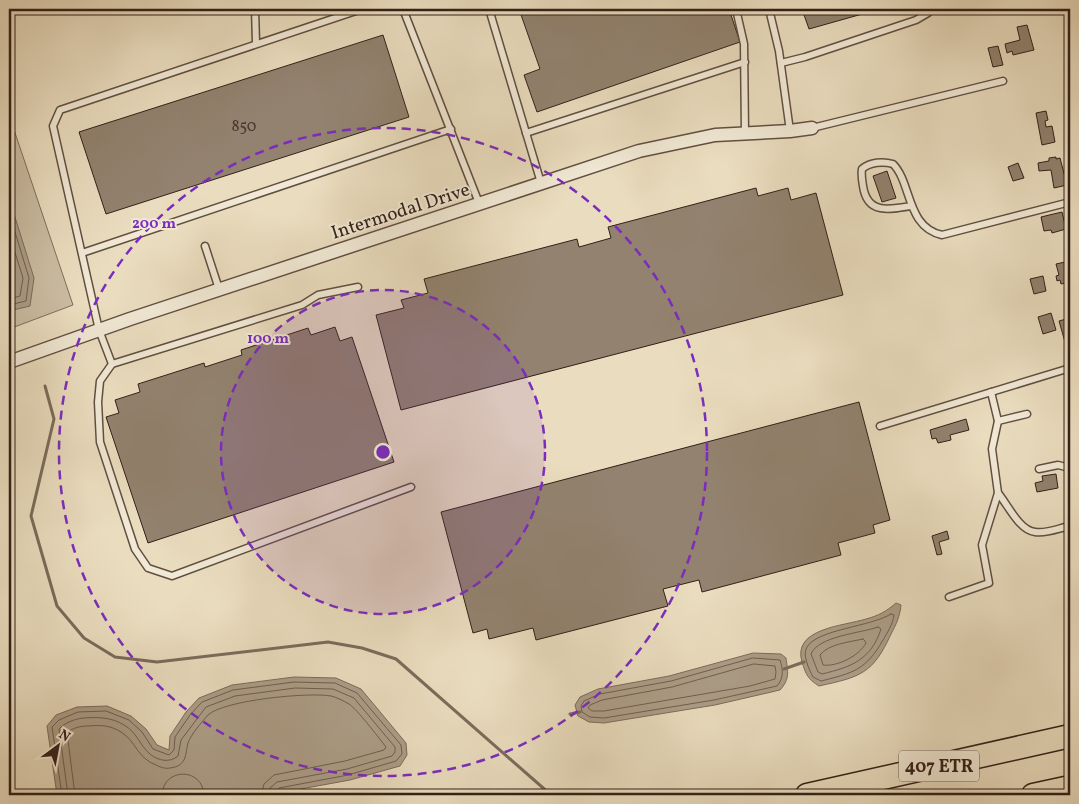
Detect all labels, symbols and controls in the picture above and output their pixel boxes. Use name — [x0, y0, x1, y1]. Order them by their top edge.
house number: 850 — [232, 116, 256, 138]
street label: Intermodal Drive — [328, 177, 473, 247]
text: 200 m — [132, 214, 176, 235]
text: 100 m — [247, 329, 290, 350]
centre of rings — [374, 443, 392, 461]
north arrow — [32, 722, 82, 772]
text: N — [55, 725, 73, 747]
road number: 407 ETR — [899, 750, 979, 781]

